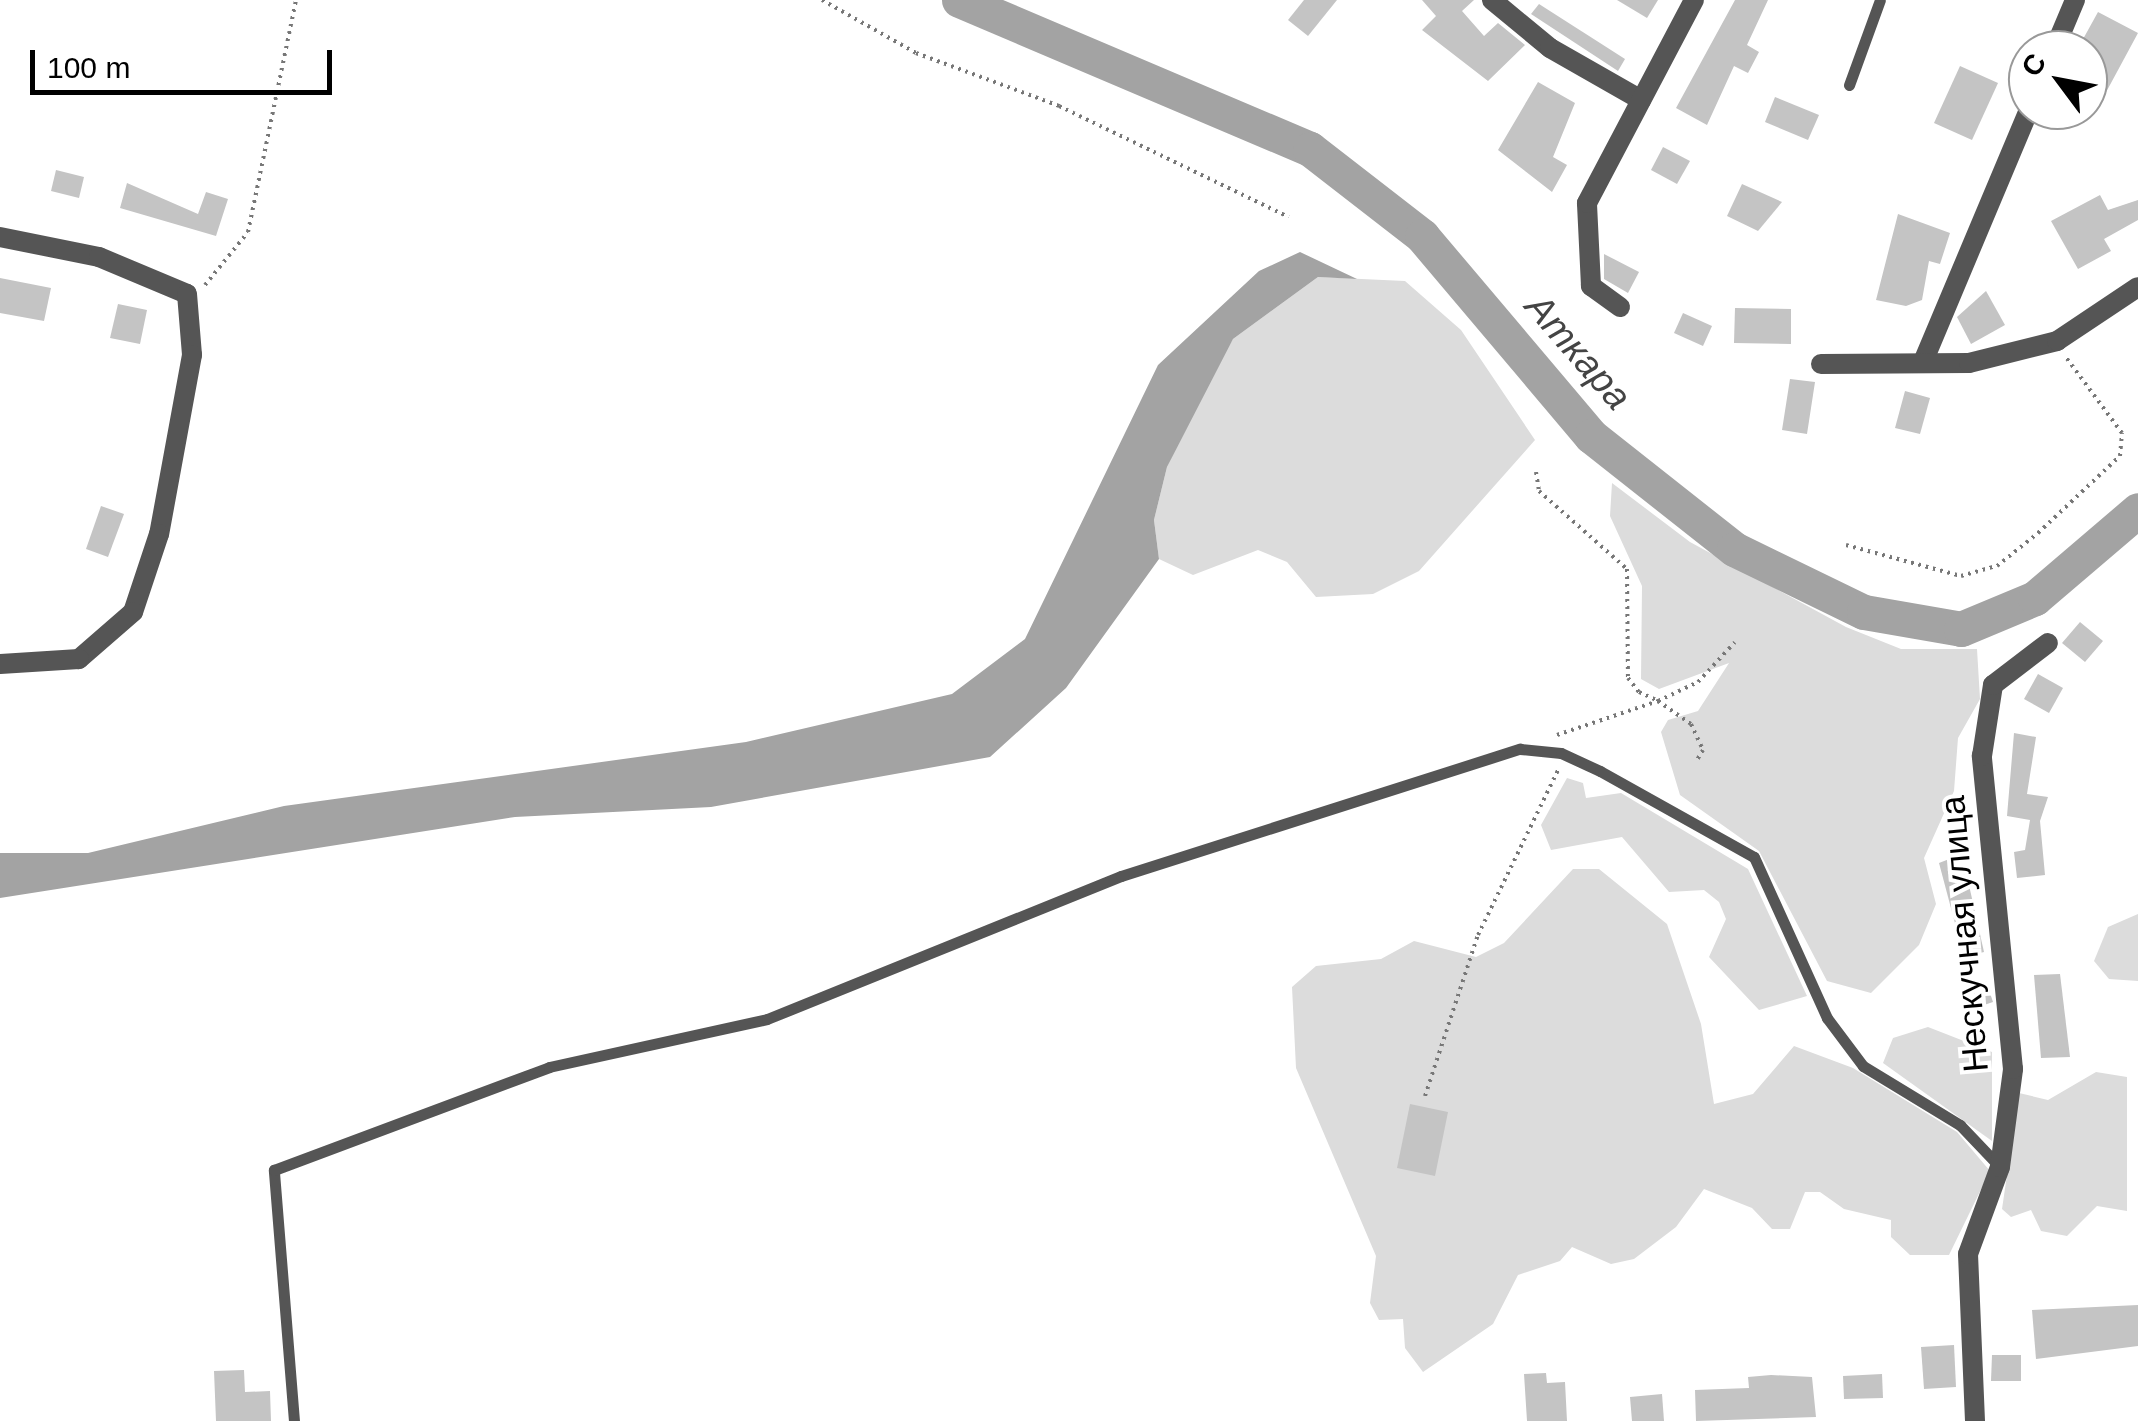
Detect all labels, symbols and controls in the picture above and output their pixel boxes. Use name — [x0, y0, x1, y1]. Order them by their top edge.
scale bar — [35, 30, 338, 92]
north arrow — [2008, 30, 2108, 130]
text: С — [2015, 48, 2052, 82]
text: 100 m — [47, 51, 130, 84]
water label: Аткара — [1515, 285, 1641, 419]
street label: Нескучная улица — [1931, 794, 1997, 1074]

